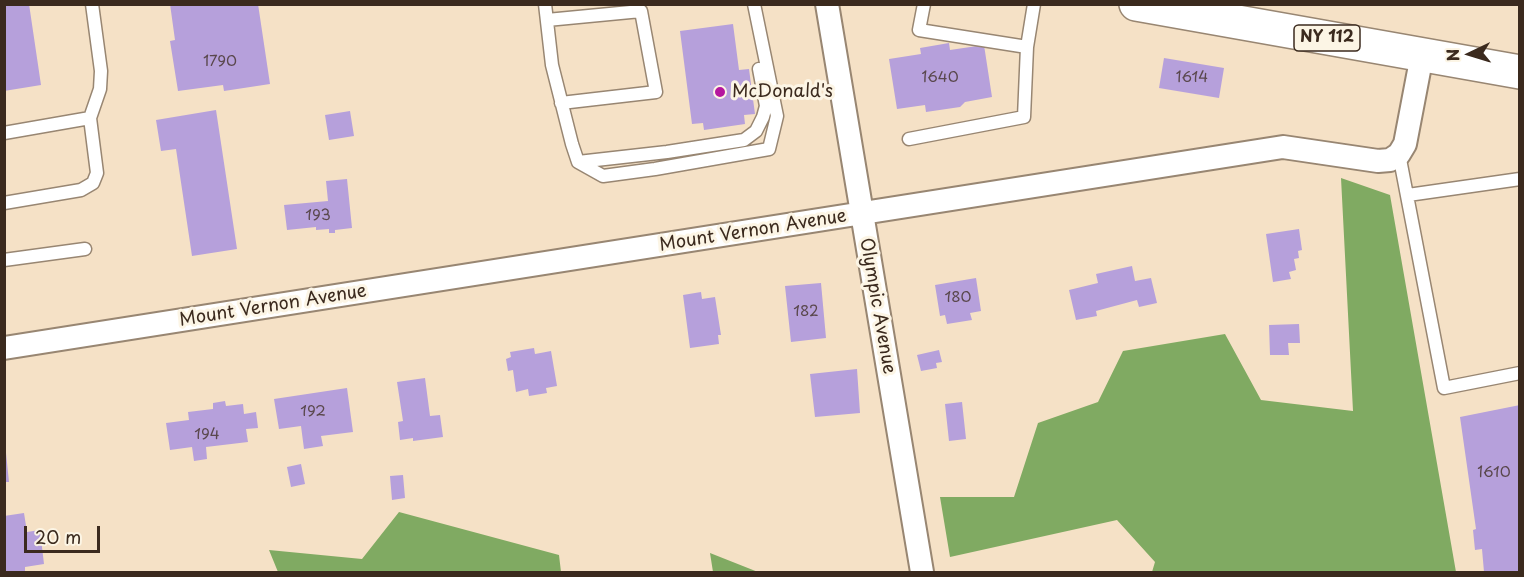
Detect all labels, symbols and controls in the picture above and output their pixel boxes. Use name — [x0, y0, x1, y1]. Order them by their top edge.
north arrow — [1440, 24, 1500, 84]
road number: NY 112 — [1294, 25, 1360, 51]
text: N — [1440, 48, 1464, 62]
house number: 1790 — [203, 53, 237, 71]
house number: 1640 — [921, 69, 959, 87]
house number: 1614 — [1176, 69, 1208, 87]
place label: McDonald's — [732, 81, 833, 103]
marker: McDonald's — [713, 85, 727, 99]
street label: Mount Vernon Avenue — [658, 206, 848, 256]
house number: 193 — [305, 207, 331, 225]
street label: Olympic Avenue — [854, 236, 900, 376]
street label: Mount Vernon Avenue — [178, 281, 368, 331]
house number: 180 — [944, 289, 972, 307]
house number: 182 — [793, 303, 819, 321]
house number: 192 — [300, 403, 326, 421]
house number: 194 — [194, 426, 220, 444]
house number: 1610 — [1477, 464, 1511, 482]
scale bar — [27, 514, 104, 552]
text: 20 m — [35, 523, 81, 550]

